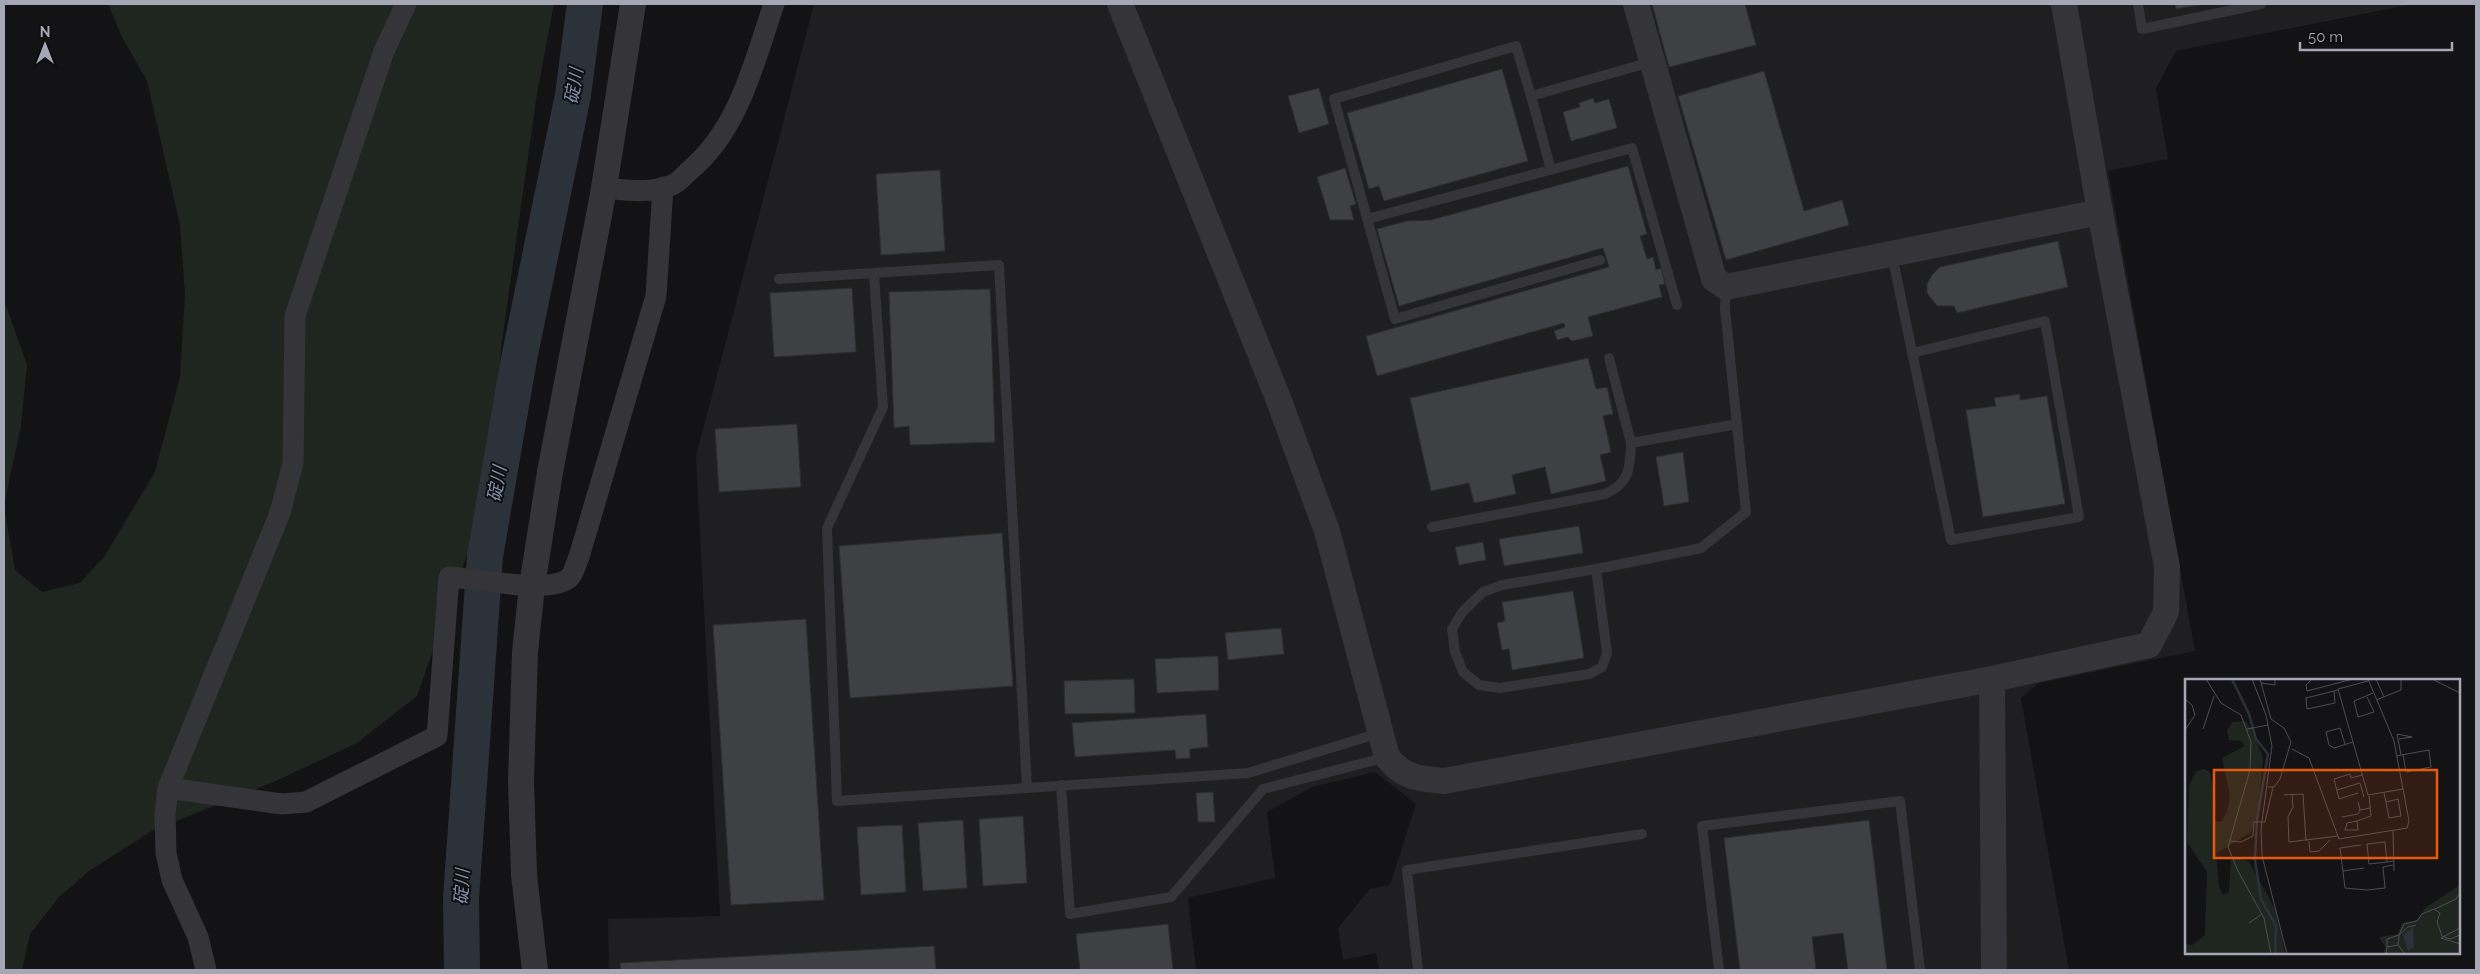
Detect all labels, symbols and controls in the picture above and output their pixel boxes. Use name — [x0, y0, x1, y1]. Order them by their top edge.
north arrow — [20, 20, 70, 70]
scale bar — [2300, 20, 2452, 52]
text: N — [40, 24, 50, 40]
text: 50 m — [2308, 28, 2343, 46]
water label: 碇川 — [560, 65, 587, 105]
water label: 碇川 — [483, 462, 510, 503]
inset map — [2185, 679, 2460, 954]
water label: 碇川 — [450, 866, 473, 905]

